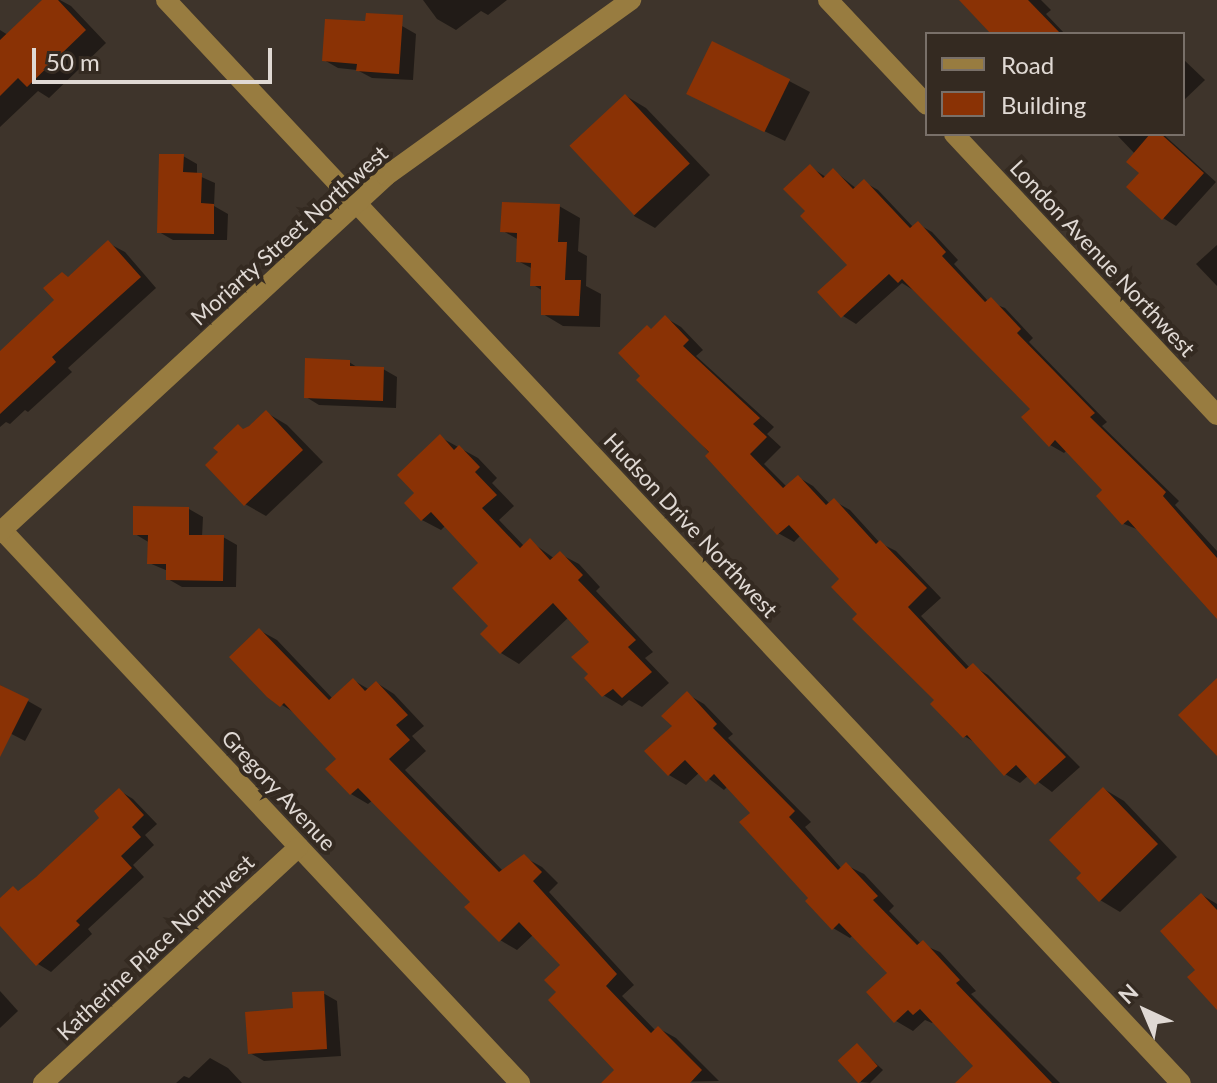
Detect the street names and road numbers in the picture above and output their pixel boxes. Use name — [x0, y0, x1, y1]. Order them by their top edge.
street label: Moriarty Street Northwest — [185, 139, 393, 331]
street label: London Avenue Northwest — [1005, 154, 1201, 362]
street label: Hudson Drive Northwest — [599, 427, 783, 623]
street label: Gregory Avenue — [216, 724, 342, 856]
street label: Katherine Place Northwest — [51, 849, 259, 1045]

